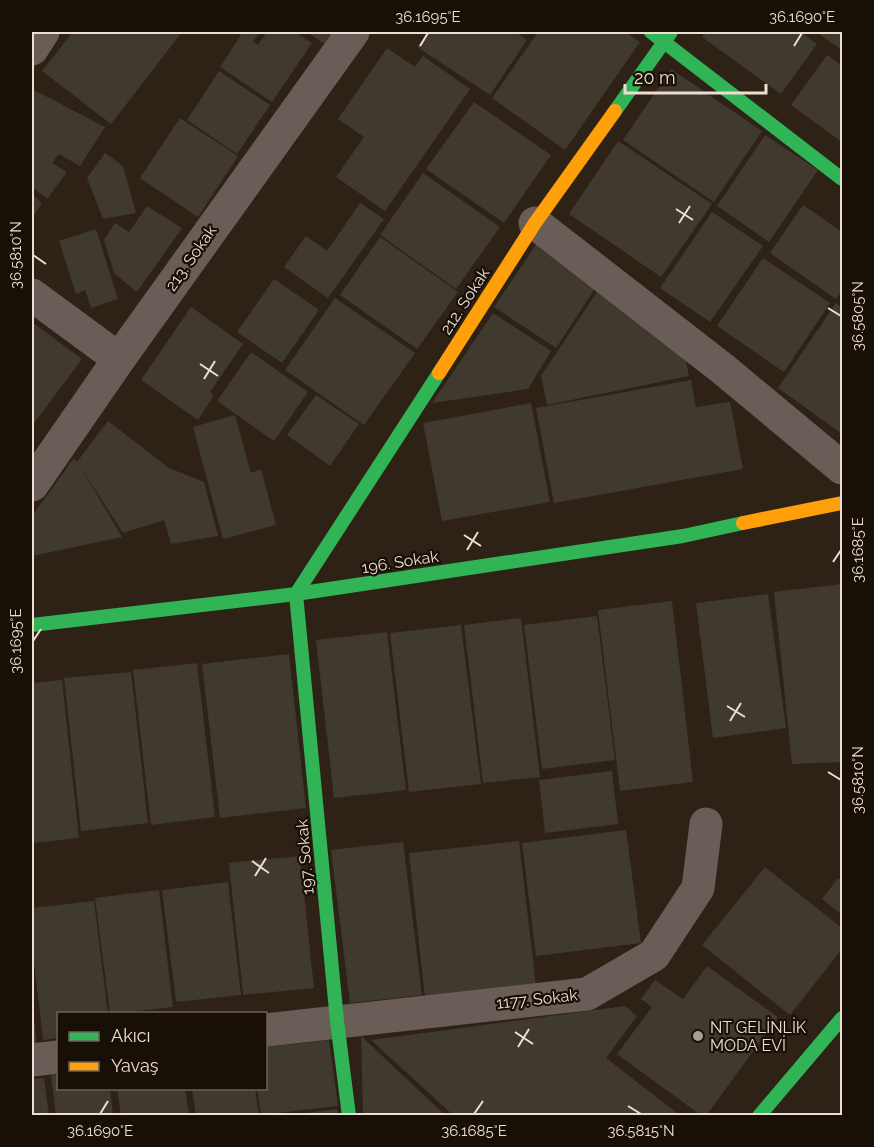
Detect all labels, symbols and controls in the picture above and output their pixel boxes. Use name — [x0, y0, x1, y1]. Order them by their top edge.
text: 36.1695°E — [395, 8, 461, 26]
text: 36.1690°E — [769, 8, 835, 26]
scale bar — [625, 57, 766, 95]
text: 20 m — [634, 67, 676, 88]
text: 36.5810°N — [7, 221, 25, 289]
street label: 213. Sokak — [162, 221, 221, 294]
street label: 212. Sokak — [436, 264, 494, 338]
text: 36.5805°N — [849, 281, 867, 351]
text: 36.1685°E — [849, 517, 867, 583]
street label: 196. Sokak — [360, 546, 440, 577]
text: 36.1695°E — [7, 608, 25, 674]
text: 36.5810°N — [849, 746, 867, 814]
street label: 197. Sokak — [292, 818, 318, 895]
street label: 1177. Sokak — [495, 985, 579, 1013]
legend — [57, 1012, 267, 1090]
place label: NT GELİNLİK MODA EVİ — [710, 1017, 807, 1055]
text: Akıcı — [111, 1025, 150, 1046]
marker: NT GELİNLİK MODA EVİ — [691, 1029, 705, 1043]
text: Yavaş — [111, 1055, 159, 1076]
text: 36.1690°E — [67, 1122, 133, 1140]
text: 36.1685°E — [441, 1122, 507, 1140]
text: 36.5815°N — [607, 1122, 675, 1140]

